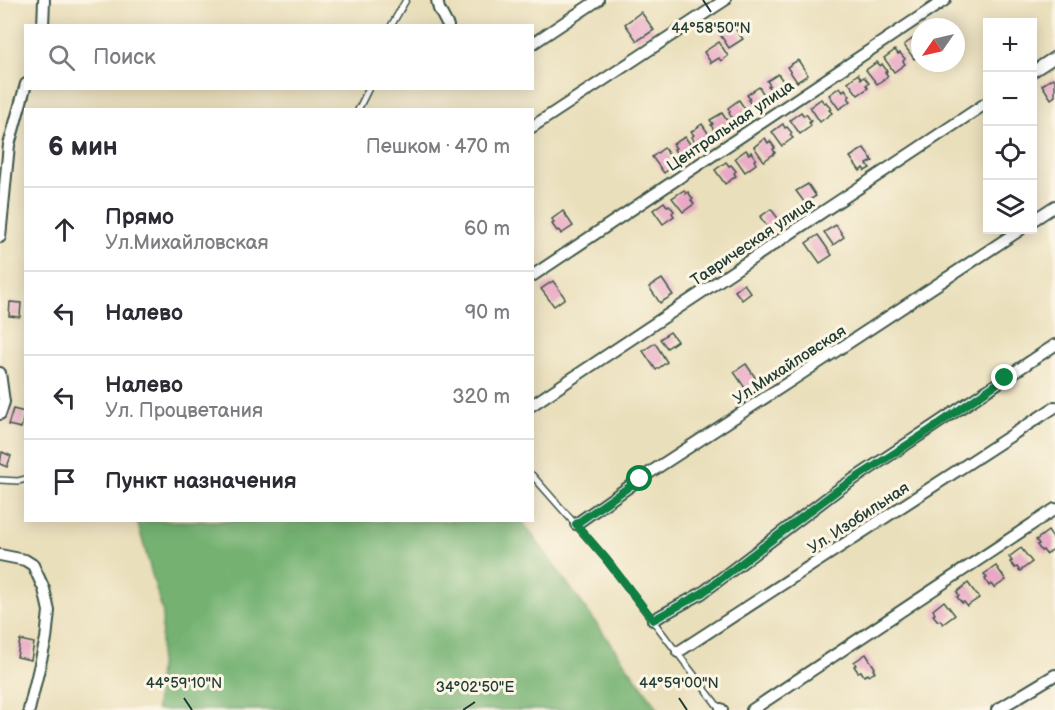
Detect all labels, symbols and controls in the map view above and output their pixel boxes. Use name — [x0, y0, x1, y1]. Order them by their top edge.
north arrow — [911, 18, 965, 72]
map controls — [983, 18, 1037, 234]
button: + — [983, 18, 1037, 72]
text: 44°58'50"N — [671, 19, 751, 38]
search box — [24, 24, 534, 90]
icon: search — [45, 41, 78, 74]
text: Поиск — [93, 44, 156, 71]
button: − — [983, 72, 1037, 126]
street label: Центральная улица — [664, 76, 798, 176]
button: locate — [983, 126, 1037, 180]
text: 6 мин — [48, 132, 118, 163]
text: Пешком · 470 m — [366, 135, 510, 159]
button: layers — [983, 180, 1037, 234]
street label: Таврическая улица — [687, 193, 819, 291]
text: Прямо — [105, 204, 174, 231]
icon: ahead — [48, 213, 81, 246]
text: 60 m — [464, 217, 510, 241]
text: Ул.Михайловская — [105, 231, 269, 255]
icon: left — [48, 297, 81, 330]
text: Налево — [105, 300, 183, 327]
text: 90 m — [465, 301, 510, 325]
street label: Ул.Михайловская — [730, 322, 850, 409]
route end — [991, 364, 1017, 390]
text: Налево — [105, 372, 183, 399]
icon: left — [48, 381, 81, 414]
text: 320 m — [452, 385, 510, 409]
text: Ул. Процветания — [105, 399, 263, 423]
icon: arrive — [48, 465, 81, 498]
route start — [626, 465, 652, 491]
text: Пункт назначения — [105, 468, 297, 495]
street label: Ул. Изобильная — [805, 478, 913, 558]
text: 44°59'10"N — [146, 674, 222, 693]
text: 44°59'00"N — [639, 674, 719, 693]
text: 34°02'50"E — [436, 678, 514, 697]

